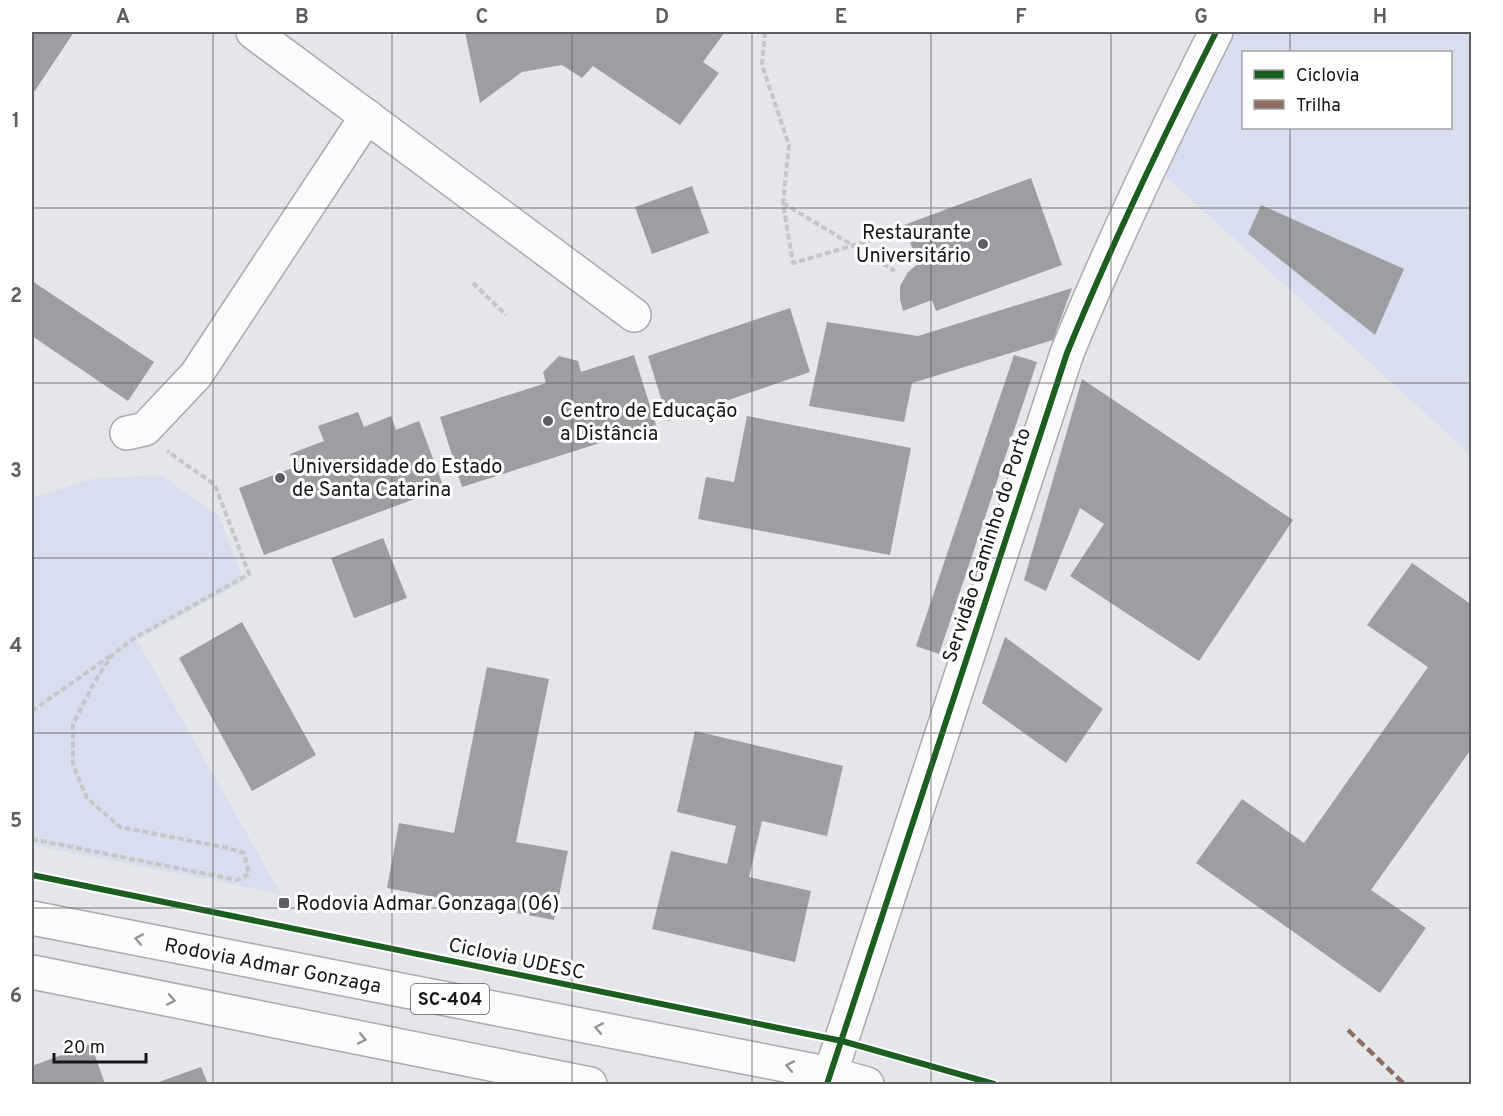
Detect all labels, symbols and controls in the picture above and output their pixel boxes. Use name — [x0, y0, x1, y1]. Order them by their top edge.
text: A — [116, 5, 130, 31]
text: B — [295, 5, 309, 31]
text: C — [476, 5, 488, 31]
text: D — [655, 5, 669, 31]
text: E — [835, 5, 847, 31]
text: F — [1015, 5, 1027, 31]
text: G — [1194, 5, 1208, 31]
text: H — [1373, 5, 1387, 31]
legend — [1242, 51, 1452, 129]
text: Ciclovia — [1296, 65, 1359, 88]
text: Trilha — [1296, 95, 1341, 118]
text: 1 — [12, 109, 20, 135]
place label: Restaurante Universitário — [856, 221, 971, 270]
marker: Restaurante Universitário — [976, 237, 990, 251]
text: 2 — [10, 284, 22, 310]
place label: Centro de Educação a Distância — [560, 399, 737, 448]
marker: Centro de Educação a Distância — [541, 414, 555, 428]
street label: Servidão Caminho do Porto — [938, 425, 1038, 666]
place label: Universidade do Estado de Santa Catarina — [292, 455, 503, 504]
text: 3 — [10, 459, 22, 485]
marker: Universidade do Estado de Santa Catarina — [273, 471, 287, 485]
text: 4 — [10, 634, 22, 660]
text: 5 — [10, 809, 22, 835]
place label: Rodovia Admar Gonzaga (06) — [296, 892, 559, 918]
marker: Rodovia Admar Gonzaga (06) — [277, 896, 291, 910]
one-way arrow — [135, 933, 145, 946]
street label: Rodovia Admar Gonzaga — [162, 933, 383, 1001]
street label: Ciclovia UDESC — [446, 933, 587, 987]
text: 6 — [10, 984, 22, 1010]
road number: SC-404 — [411, 984, 489, 1014]
one-way arrow — [166, 993, 176, 1006]
one-way arrow — [594, 1022, 604, 1035]
scale bar — [54, 1026, 146, 1064]
one-way arrow — [357, 1031, 367, 1044]
text: 20 m — [63, 1037, 105, 1060]
one-way arrow — [785, 1060, 795, 1073]

